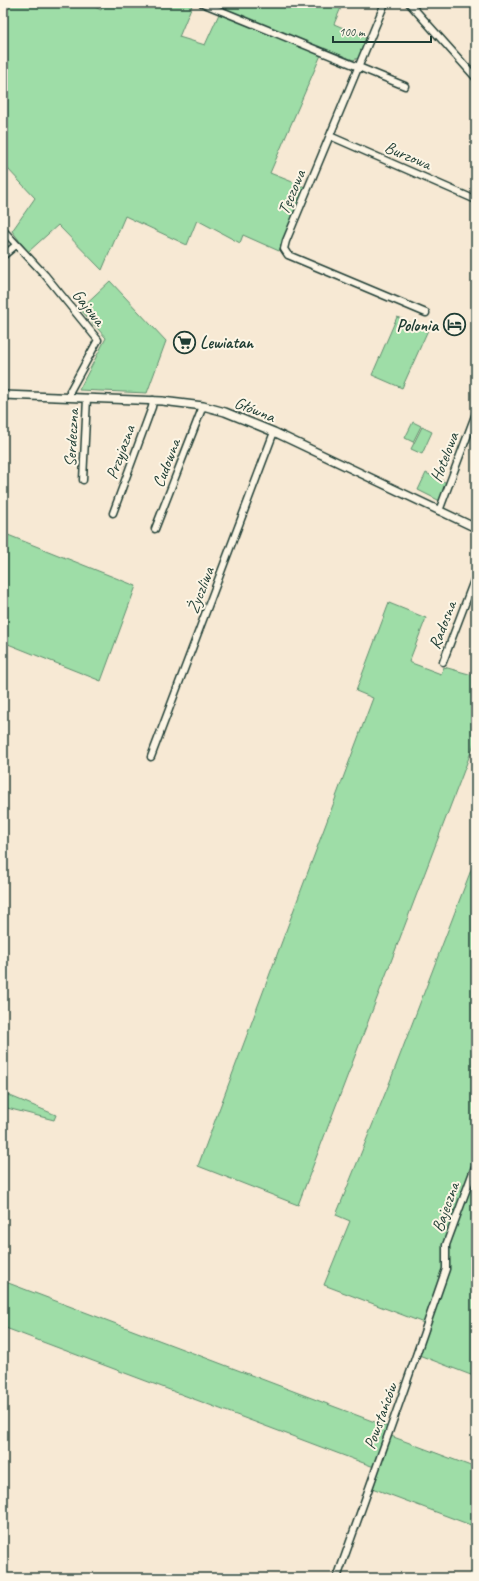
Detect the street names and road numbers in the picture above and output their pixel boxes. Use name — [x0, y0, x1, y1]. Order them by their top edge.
street label: Burzowa — [381, 136, 436, 175]
street label: Tęczowa — [273, 166, 311, 218]
street label: Gajowa — [68, 285, 111, 331]
street label: Główna — [231, 392, 280, 428]
street label: Serdeczna — [59, 406, 84, 468]
street label: Przyjazna — [101, 421, 140, 482]
street label: Hotelowa — [425, 428, 464, 485]
street label: Cudowna — [148, 434, 186, 490]
street label: Życzliwa — [182, 563, 219, 616]
street label: Radosna — [424, 596, 462, 652]
street label: Bajeczna — [427, 1178, 465, 1235]
street label: Powstańców — [359, 1379, 403, 1452]

